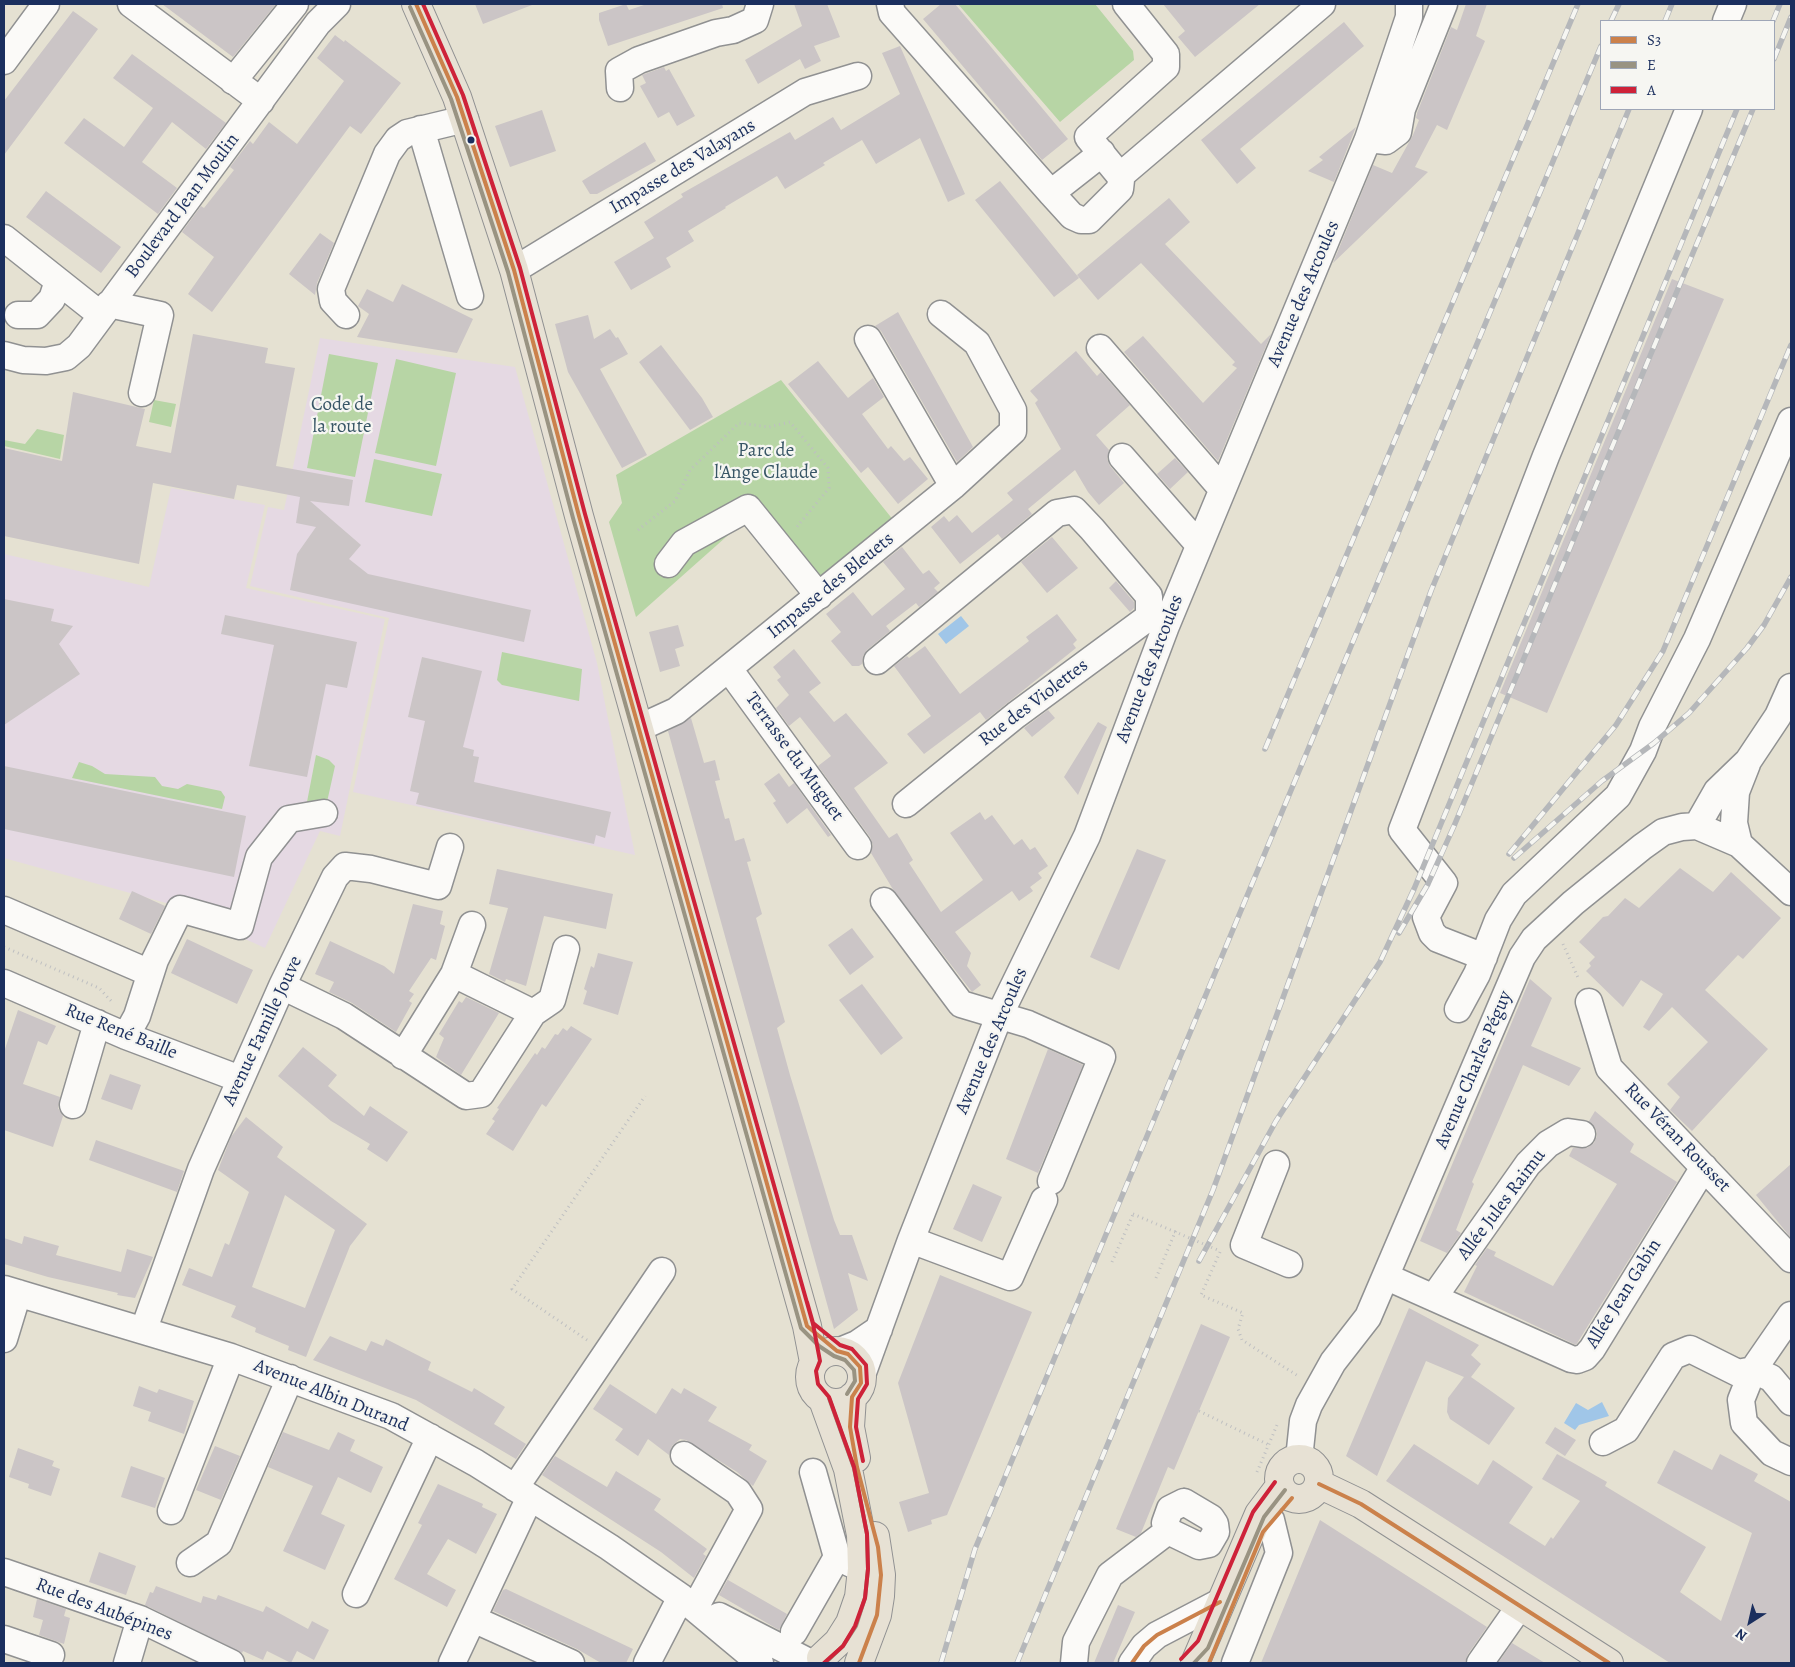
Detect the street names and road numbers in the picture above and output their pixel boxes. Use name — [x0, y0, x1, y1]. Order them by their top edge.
street label: Impasse des Valayans — [606, 114, 760, 220]
street label: Boulevard Jean Moulin — [121, 129, 245, 283]
street label: Avenue des Arcoules — [1263, 217, 1345, 371]
street label: Impasse des Bleuets — [763, 528, 899, 644]
street label: Avenue des Arcoules — [1111, 592, 1189, 746]
street label: Rue des Violettes — [975, 654, 1093, 752]
street label: Terrasse du Muguet — [740, 688, 848, 826]
street label: Avenue Famille Jouve — [218, 952, 308, 1110]
street label: Avenue des Arcoules — [951, 964, 1033, 1118]
street label: Avenue Charles Péguy — [1430, 988, 1518, 1152]
street label: Rue René Baille — [61, 999, 181, 1065]
street label: Rue Véran Rousset — [1619, 1079, 1735, 1197]
street label: Allée Jules Raimu — [1453, 1145, 1551, 1265]
street label: Allée Jean Gabin — [1581, 1235, 1667, 1353]
street label: Avenue Albin Durand — [250, 1355, 412, 1437]
street label: Rue des Aubépines — [32, 1573, 176, 1647]

